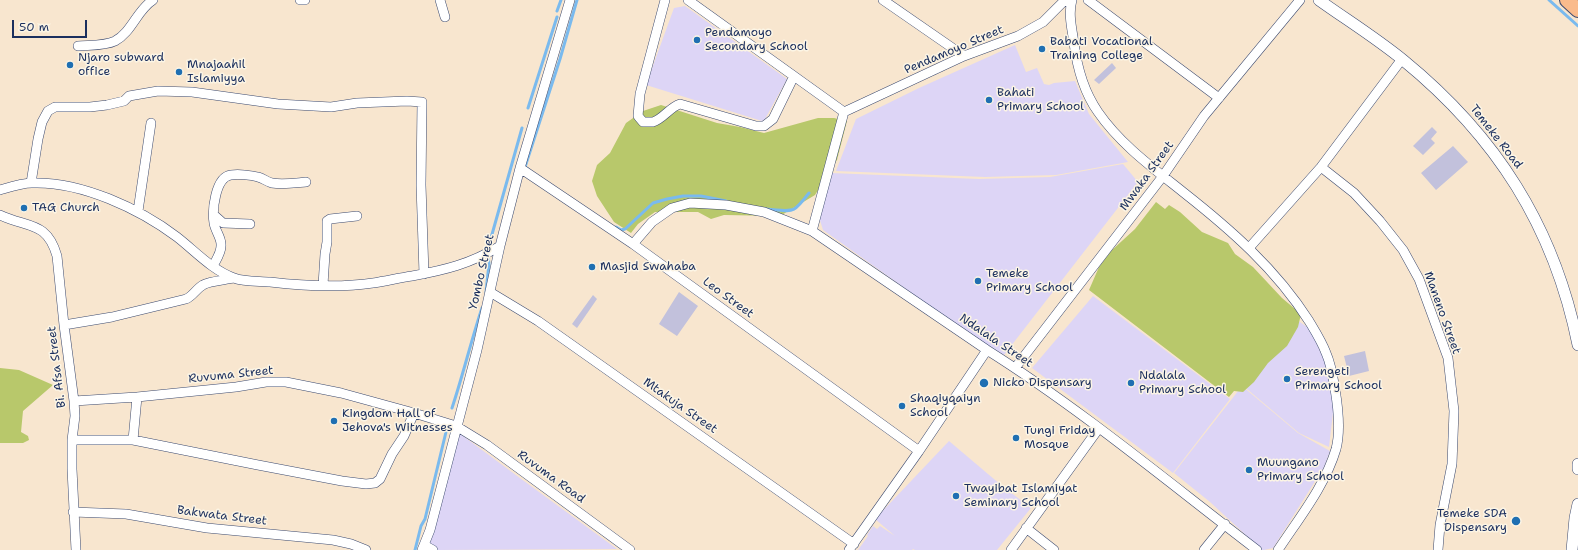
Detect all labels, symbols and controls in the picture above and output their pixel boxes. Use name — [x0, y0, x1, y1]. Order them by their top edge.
scale bar — [14, 12, 89, 38]
text: 50 m — [19, 19, 49, 35]
street label: Pendamoyo Street — [902, 23, 1006, 77]
place label: Pendamoyo Secondary School — [705, 26, 808, 54]
marker: Pendamoyo Secondary School — [692, 35, 702, 45]
place label: Babati Vocational Training College — [1050, 35, 1153, 63]
marker: Babati Vocational Training College — [1037, 44, 1047, 54]
place label: Njaro subward office — [78, 51, 164, 79]
place label: Mnajaahil Islamiyya — [187, 58, 245, 86]
marker: Njaro subward office — [65, 60, 75, 70]
marker: Mnajaahil Islamiyya — [174, 67, 184, 77]
place label: Bahati Primary School — [997, 86, 1084, 114]
marker: Bahati Primary School — [984, 95, 994, 105]
street label: Temeke Road — [1467, 102, 1525, 172]
street label: Mwaka Street — [1117, 138, 1177, 214]
place label: TAG Church — [32, 201, 100, 215]
marker: TAG Church — [19, 203, 29, 213]
street label: Yombo Street — [466, 233, 498, 311]
place label: Masjid Swahaba — [600, 260, 696, 274]
marker: Masjid Swahaba — [587, 262, 597, 272]
place label: Temeke Primary School — [986, 267, 1073, 295]
street label: Maneno Street — [1420, 270, 1464, 356]
street label: Leo Street — [700, 275, 756, 321]
marker: Temeke Primary School — [973, 276, 983, 286]
street label: Ndalala Street — [957, 311, 1035, 371]
street label: Bi. Afsa Street — [45, 325, 69, 409]
street label: Ruvuma Street — [188, 363, 274, 387]
place label: Serengeti Primary School — [1295, 365, 1382, 393]
place label: Ndalala Primary School — [1139, 369, 1226, 397]
marker: Serengeti Primary School — [1282, 374, 1292, 384]
street label: Mtakuja Street — [640, 375, 720, 437]
place label: Nicko Dispensary — [993, 376, 1092, 390]
marker: Nicko Dispensary — [978, 377, 990, 389]
marker: Ndalala Primary School — [1126, 378, 1136, 388]
place label: Shaqiyqaiyn School — [910, 392, 981, 420]
marker: Shaqiyqaiyn School — [897, 401, 907, 411]
place label: Kingdom Hall of Jehova's Witnesses — [342, 407, 453, 435]
marker: Kingdom Hall of Jehova's Witnesses — [329, 416, 339, 426]
place label: Tungi Friday Mosque — [1024, 424, 1095, 452]
marker: Tungi Friday Mosque — [1011, 433, 1021, 443]
street label: Ruvuma Road — [514, 448, 588, 506]
place label: Muungano Primary School — [1257, 456, 1344, 484]
marker: Muungano Primary School — [1244, 465, 1254, 475]
place label: Twayibat Islamiyat Seminary School — [964, 482, 1078, 510]
marker: Twayibat Islamiyat Seminary School — [951, 491, 961, 501]
street label: Bakwata Street — [176, 503, 268, 529]
place label: Temeke SDA Dispensary — [1437, 507, 1507, 535]
marker: Temeke SDA Dispensary — [1510, 515, 1522, 527]

